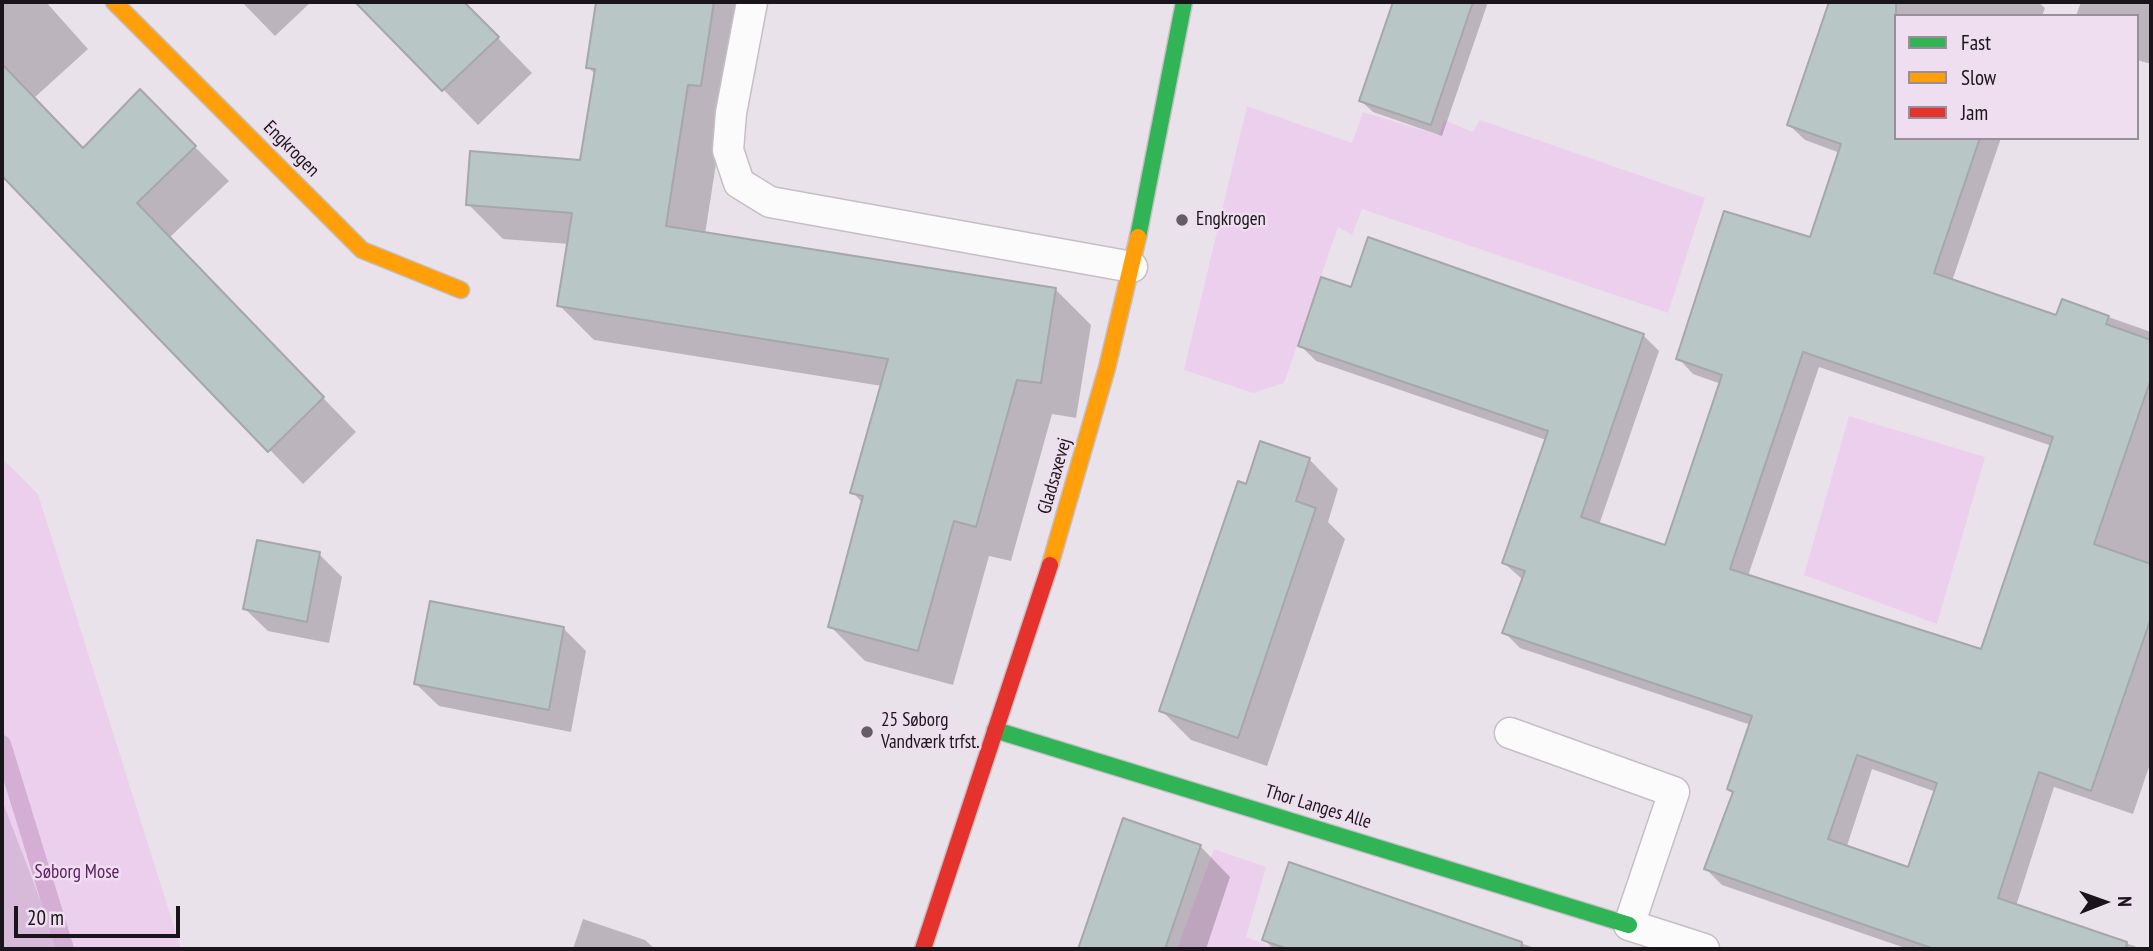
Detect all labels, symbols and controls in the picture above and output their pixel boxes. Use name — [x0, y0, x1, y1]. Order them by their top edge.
legend — [1894, 14, 2139, 140]
text: Fast — [1961, 29, 1991, 56]
text: Slow — [1961, 64, 1996, 91]
text: Jam — [1961, 99, 1988, 126]
street label: Engkrogen — [258, 116, 324, 182]
place label: Engkrogen — [1196, 209, 1266, 231]
marker: Engkrogen — [1174, 212, 1190, 228]
street label: Gladsaxevej — [1033, 435, 1077, 517]
place label: 25 Søborg Vandværk trfst. — [881, 710, 980, 754]
marker: 25 Søborg Vandværk trfst. — [859, 724, 875, 740]
street label: Thor Langes Alle — [1262, 780, 1374, 834]
park label: Søborg Mose — [35, 862, 119, 884]
north arrow — [2069, 867, 2139, 937]
scale bar — [18, 892, 184, 936]
text: N — [2113, 896, 2137, 907]
text: 20 m — [27, 904, 64, 931]

